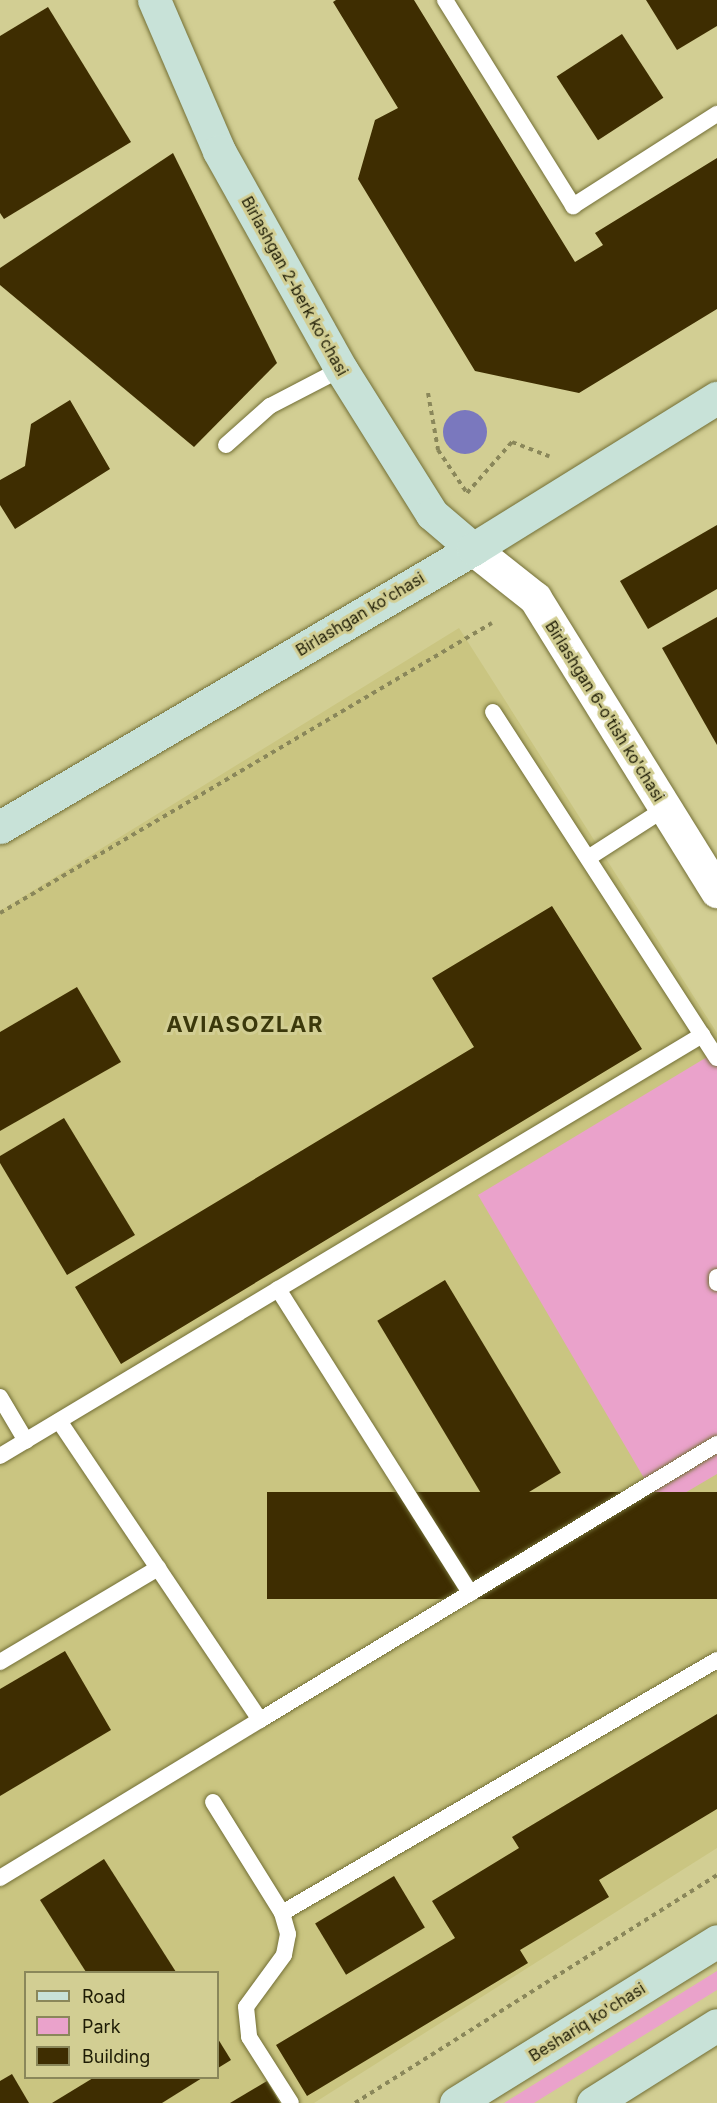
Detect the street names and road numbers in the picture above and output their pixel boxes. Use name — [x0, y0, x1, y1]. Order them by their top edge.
street label: Birlashgan 2-berk ko'chasi — [238, 193, 352, 379]
street label: Birlashgan ko'chasi — [292, 568, 428, 660]
street label: Birlashgan 6-o'tish ko'chasi — [541, 617, 669, 805]
street label: Beshariq ko'chasi — [525, 1979, 649, 2065]

